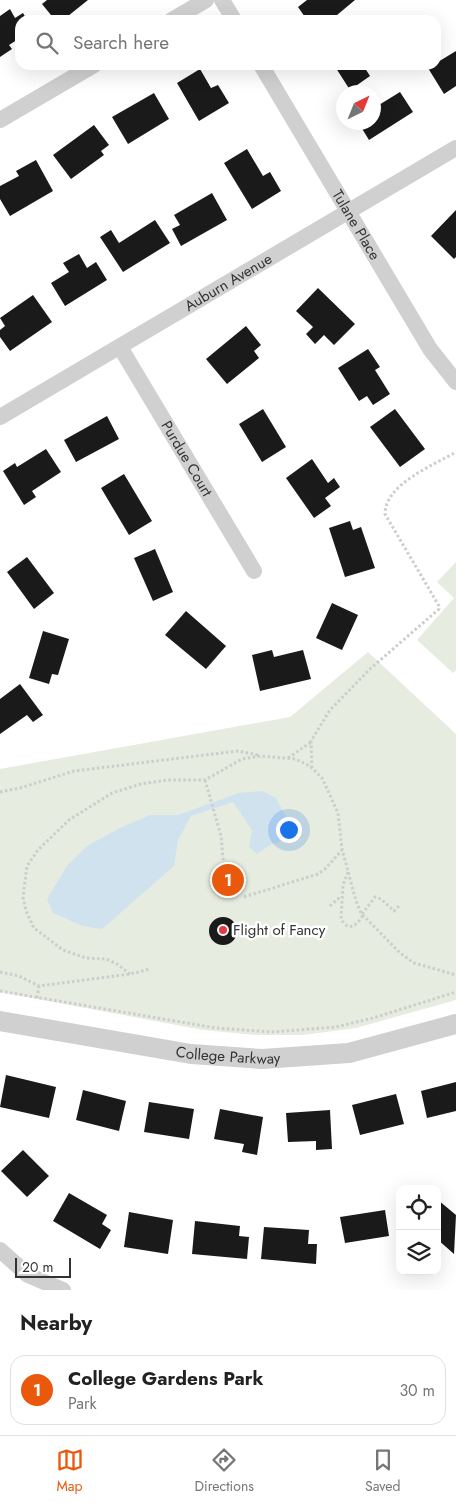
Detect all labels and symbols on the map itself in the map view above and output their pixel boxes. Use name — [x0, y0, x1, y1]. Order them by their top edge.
north arrow — [336, 85, 381, 130]
street label: Tulane Place — [327, 186, 386, 264]
street label: Auburn Avenue — [180, 248, 276, 317]
street label: Purdue Court — [156, 417, 218, 501]
your location — [276, 817, 302, 843]
pin: 1 — [212, 861, 244, 899]
place label: Flight of Fancy — [233, 919, 326, 941]
marker: Flight of Fancy — [217, 924, 229, 936]
street label: College Parkway — [174, 1041, 282, 1070]
scale bar — [15, 1255, 71, 1278]

